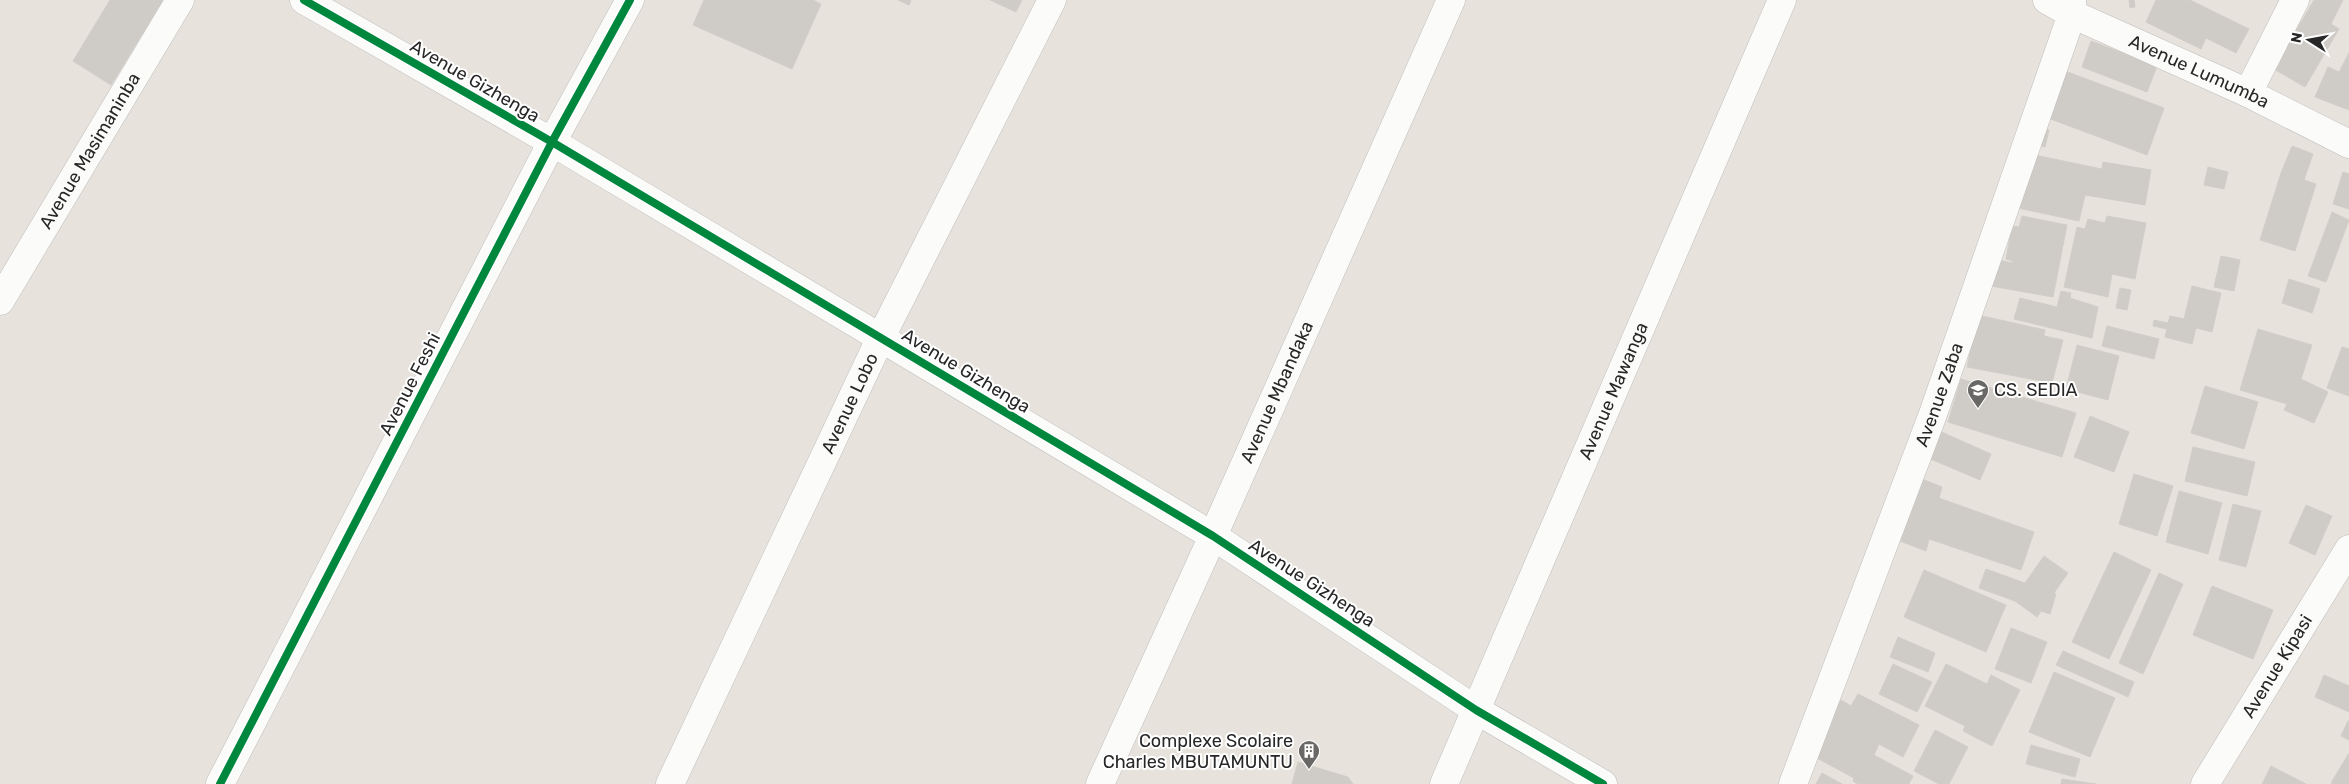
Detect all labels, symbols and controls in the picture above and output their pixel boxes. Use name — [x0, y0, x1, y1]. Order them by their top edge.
north arrow — [2284, 15, 2334, 65]
street label: Avenue Lumumba — [2125, 30, 2273, 113]
text: N — [2287, 31, 2306, 44]
street label: Avenue Gizhenga — [406, 35, 544, 127]
street label: Avenue Masimaninba — [35, 69, 145, 233]
street label: Avenue Mbandaka — [1236, 318, 1318, 467]
street label: Avenue Mawanga — [1574, 319, 1653, 463]
street label: Avenue Gizhenga — [898, 324, 1034, 418]
street label: Avenue Feshi — [375, 329, 445, 439]
street label: Avenue Zaba — [1911, 340, 1968, 450]
street label: Avenue Lobo — [817, 349, 883, 457]
school or university icon: CS. SEDIA — [1966, 378, 1990, 409]
place label: CS. SEDIA — [1994, 379, 2078, 401]
street label: Avenue Gizhenga — [1245, 534, 1379, 632]
street label: Avenue Kipasi — [2237, 611, 2317, 722]
place label: Complexe Scolaire Charles MBUTAMUNTU — [1103, 730, 1293, 773]
building icon: Complexe Scolaire Charles MBUTAMUNTU — [1297, 739, 1321, 770]

